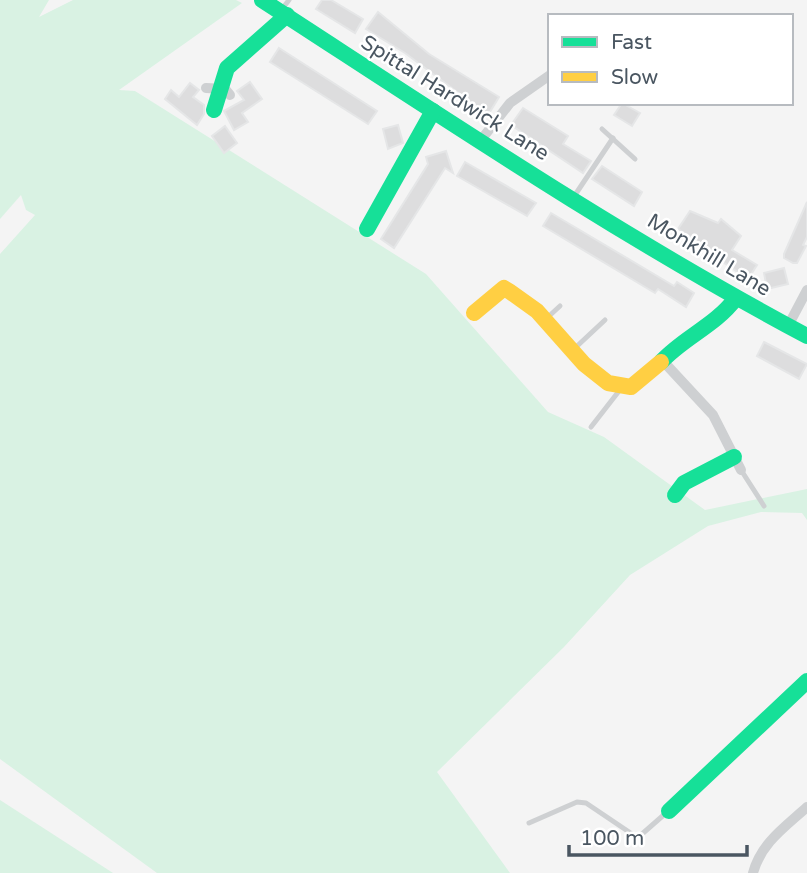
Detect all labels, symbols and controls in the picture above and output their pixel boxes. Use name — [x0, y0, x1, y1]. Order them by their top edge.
legend — [548, 14, 793, 105]
street label: Spittal Hardwick Lane — [356, 30, 554, 166]
text: Fast — [611, 30, 652, 55]
text: Slow — [611, 65, 659, 90]
street label: Monkhill Lane — [643, 208, 775, 302]
scale bar — [569, 814, 748, 858]
text: 100 m — [580, 826, 644, 851]

